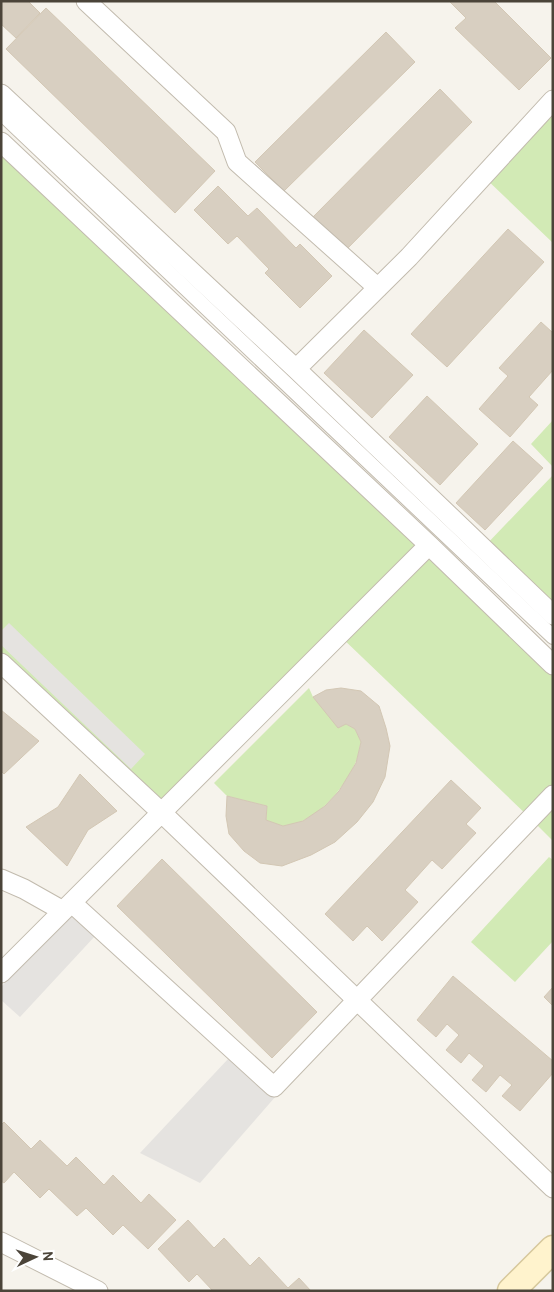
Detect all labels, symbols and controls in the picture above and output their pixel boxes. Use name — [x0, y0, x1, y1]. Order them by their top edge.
north arrow — [10, 1232, 60, 1282]
text: N — [38, 1251, 55, 1262]

